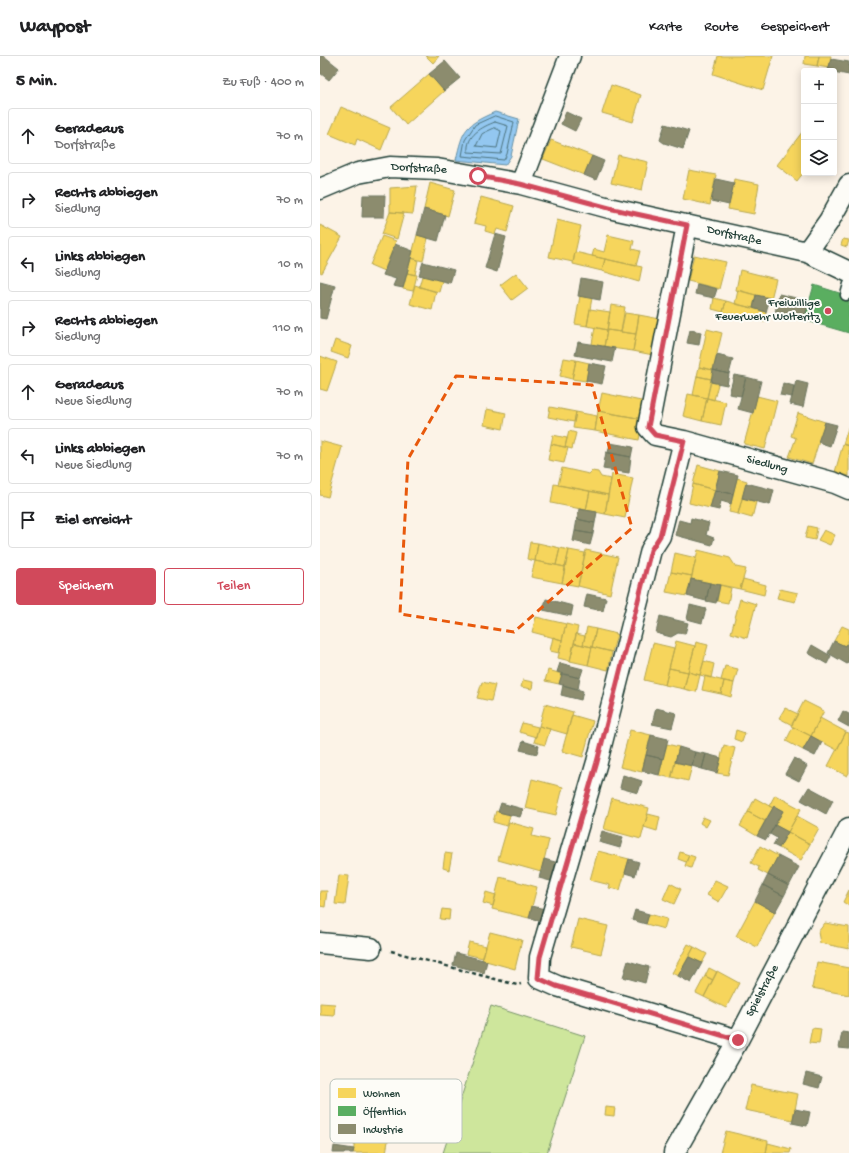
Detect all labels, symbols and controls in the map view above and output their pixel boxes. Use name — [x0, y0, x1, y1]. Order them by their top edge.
text: Waypost — [20, 16, 90, 39]
text: Karte — [649, 19, 682, 36]
text: Route — [704, 19, 738, 36]
text: Gespeichert — [760, 19, 829, 36]
map controls — [801, 68, 837, 176]
button: + — [801, 68, 837, 104]
text: 5 Min. — [16, 72, 58, 92]
text: Zu Fuß · 400 m — [222, 75, 304, 90]
button: − — [801, 104, 837, 140]
text: Geradeaus — [55, 120, 123, 138]
icon: ahead — [17, 125, 39, 147]
text: 70 m — [277, 129, 303, 144]
text: Dorfstraße — [55, 138, 115, 153]
button: layers — [801, 140, 837, 176]
street label: Dorfstraße — [390, 161, 448, 177]
route start — [469, 167, 487, 185]
text: Rechts abbiegen — [55, 184, 158, 202]
icon: right — [17, 189, 39, 211]
text: 70 m — [277, 193, 303, 208]
text: Siedlung — [55, 202, 101, 217]
street label: Dorfstraße — [704, 223, 763, 249]
text: Links abbiegen — [55, 248, 145, 266]
icon: left — [17, 253, 39, 275]
text: 10 m — [278, 257, 303, 272]
text: Siedlung — [55, 266, 101, 281]
place label: Freiwillige Feuerwehr Wolteritz — [714, 297, 821, 325]
marker: Freiwillige Feuerwehr Wolteritz — [823, 306, 833, 316]
text: Rechts abbiegen — [55, 312, 158, 330]
icon: right — [17, 317, 39, 339]
text: 110 m — [273, 321, 303, 336]
text: Siedlung — [55, 330, 101, 345]
text: Geradeaus — [55, 376, 123, 394]
icon: ahead — [17, 381, 39, 403]
text: 70 m — [277, 385, 303, 400]
text: Neue Siedlung — [55, 394, 132, 409]
text: Links abbiegen — [55, 440, 145, 458]
icon: left — [17, 445, 39, 467]
text: 70 m — [277, 449, 303, 464]
street label: Siedlung — [745, 453, 789, 477]
text: Neue Siedlung — [55, 458, 132, 473]
icon: arrive — [17, 509, 39, 531]
text: Ziel erreicht — [55, 511, 131, 529]
button: Speichern — [16, 568, 156, 605]
button: Teilen — [164, 568, 304, 605]
street label: Spielstraße — [744, 962, 783, 1019]
route end — [729, 1031, 747, 1049]
legend — [330, 1079, 462, 1143]
text: Wohnen — [363, 1089, 401, 1101]
text: Öffentlich — [363, 1106, 406, 1119]
text: Industrie — [363, 1125, 403, 1137]

